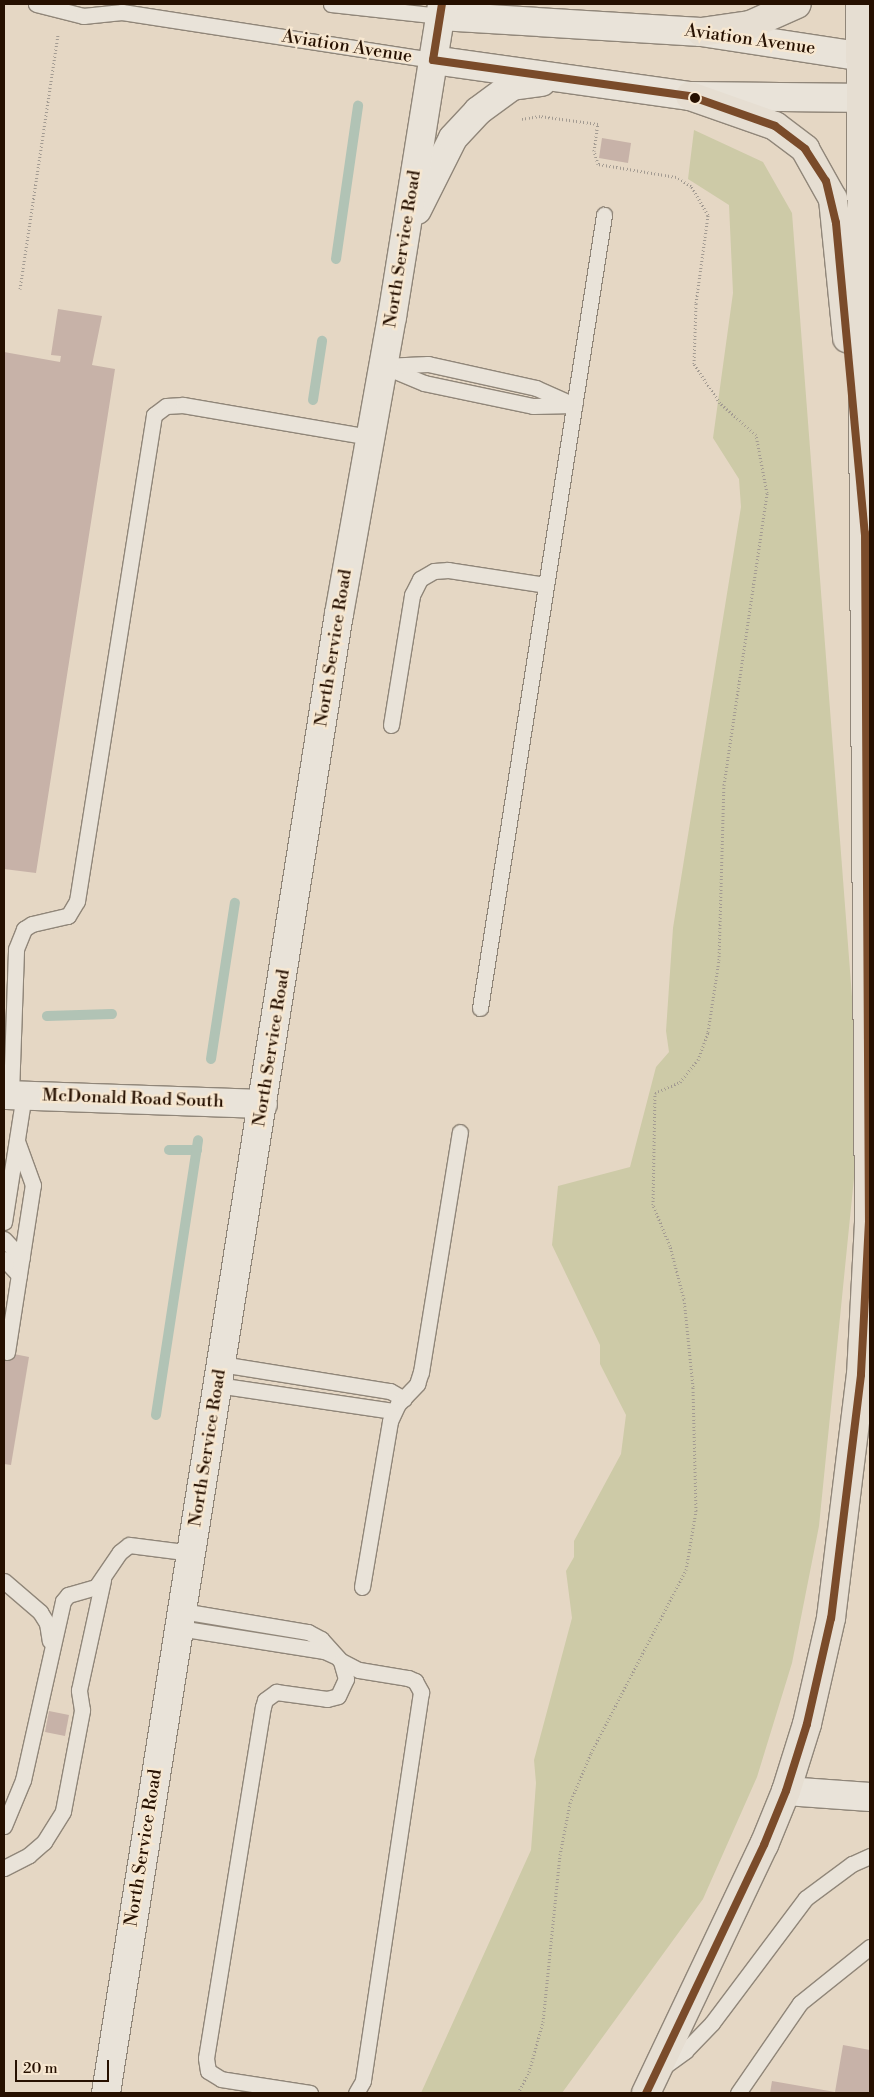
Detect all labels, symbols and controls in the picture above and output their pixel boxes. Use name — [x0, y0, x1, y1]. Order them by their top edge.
street label: Aviation Avenue — [683, 20, 817, 60]
street label: Aviation Avenue — [280, 26, 414, 68]
unlabelled marker — [690, 93, 700, 103]
street label: North Service Road — [380, 169, 426, 329]
street label: North Service Road — [311, 568, 357, 728]
street label: North Service Road — [249, 968, 295, 1128]
street label: McDonald Road South — [42, 1085, 224, 1113]
street label: North Service Road — [185, 1368, 231, 1528]
street label: North Service Road — [121, 1768, 167, 1928]
scale bar — [18, 2050, 111, 2082]
text: 20 m — [23, 2059, 58, 2078]

